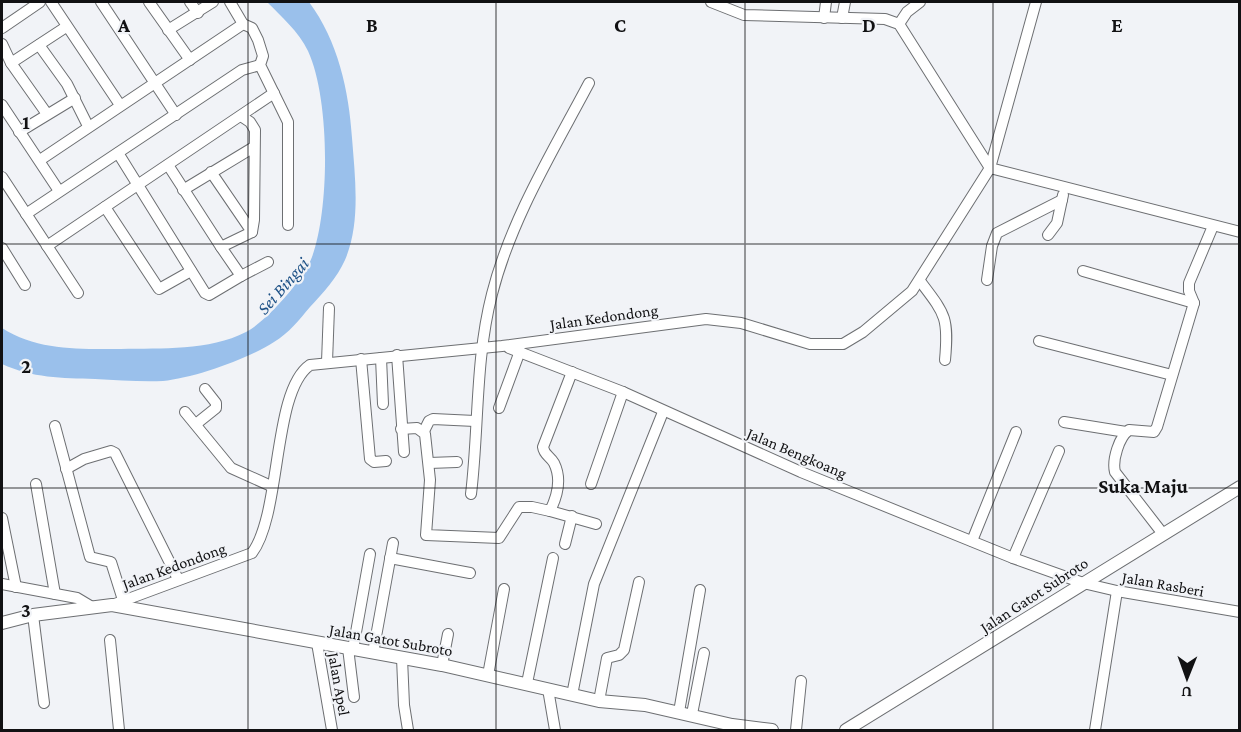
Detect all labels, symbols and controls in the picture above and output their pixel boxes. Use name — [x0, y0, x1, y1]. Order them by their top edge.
text: A — [117, 14, 131, 36]
text: B — [366, 14, 378, 36]
text: C — [614, 14, 626, 36]
text: D — [862, 14, 876, 36]
text: E — [1111, 14, 1123, 36]
text: 1 — [22, 111, 30, 133]
water label: Sei Bingai — [253, 253, 313, 318]
street label: Jalan Kedondong — [547, 301, 660, 334]
text: 2 — [21, 355, 31, 377]
street label: Jalan Bengkoang — [742, 424, 850, 483]
district label: Suka Maju — [1098, 475, 1189, 498]
street label: Jalan Kedondong — [118, 539, 229, 594]
street label: Jalan Gatot Subroto — [975, 554, 1092, 638]
street label: Jalan Rasberi — [1119, 568, 1205, 601]
text: 3 — [21, 599, 31, 621]
street label: Jalan Gatot Subroto — [326, 620, 454, 660]
north arrow — [1157, 648, 1217, 708]
street label: Jalan Apel — [324, 649, 353, 717]
text: U — [1181, 684, 1192, 701]

